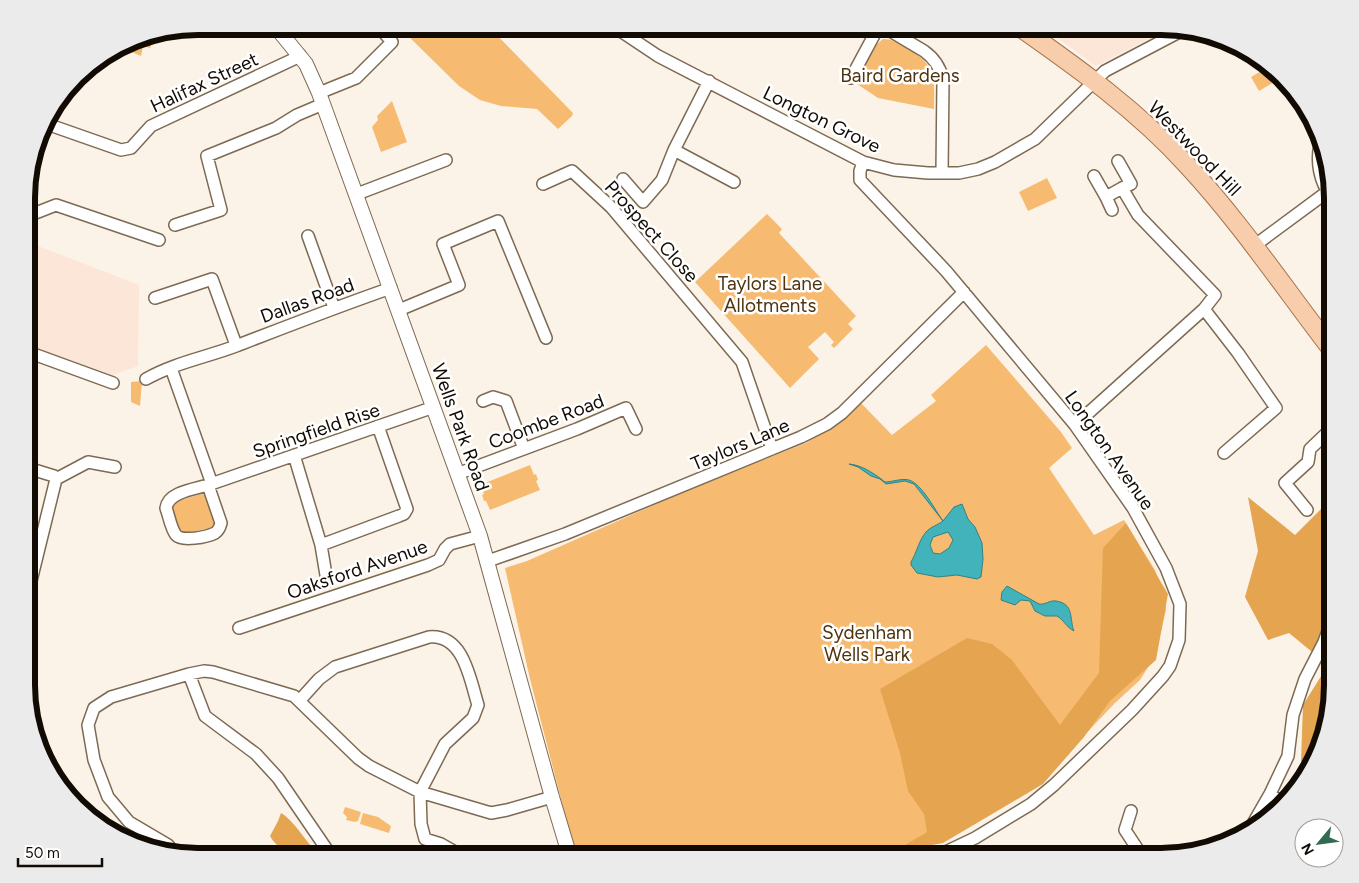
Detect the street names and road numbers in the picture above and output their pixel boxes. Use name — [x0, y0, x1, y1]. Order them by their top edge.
street label: Halifax Street — [147, 47, 262, 117]
street label: Longton Grove — [759, 81, 884, 158]
street label: Westwood Hill — [1143, 96, 1246, 201]
street label: Prospect Close — [600, 176, 703, 287]
street label: Dallas Road — [257, 273, 357, 328]
street label: Wells Park Road — [427, 360, 494, 494]
street label: Longton Avenue — [1060, 386, 1159, 514]
street label: Coombe Road — [485, 389, 607, 454]
street label: Springfield Rise — [250, 398, 383, 463]
street label: Taylors Lane — [688, 413, 793, 475]
street label: Oaksford Avenue — [284, 535, 430, 604]

